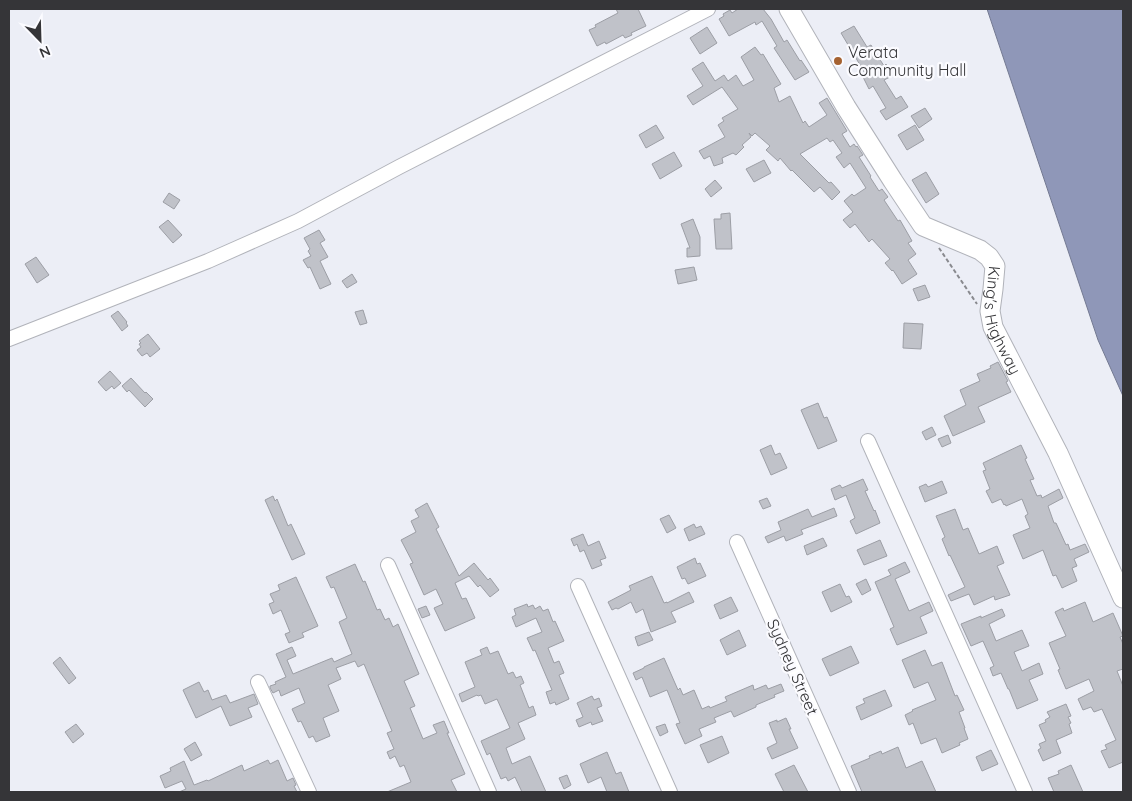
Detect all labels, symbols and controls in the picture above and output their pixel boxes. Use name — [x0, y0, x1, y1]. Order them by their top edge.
north arrow — [15, 15, 65, 65]
text: N — [37, 42, 53, 62]
place label: Verata Community Hall — [848, 42, 967, 80]
marker: Verata Community Hall — [832, 55, 844, 67]
street label: King's Highway — [980, 265, 1026, 378]
street label: Sydney Street — [763, 616, 823, 718]

